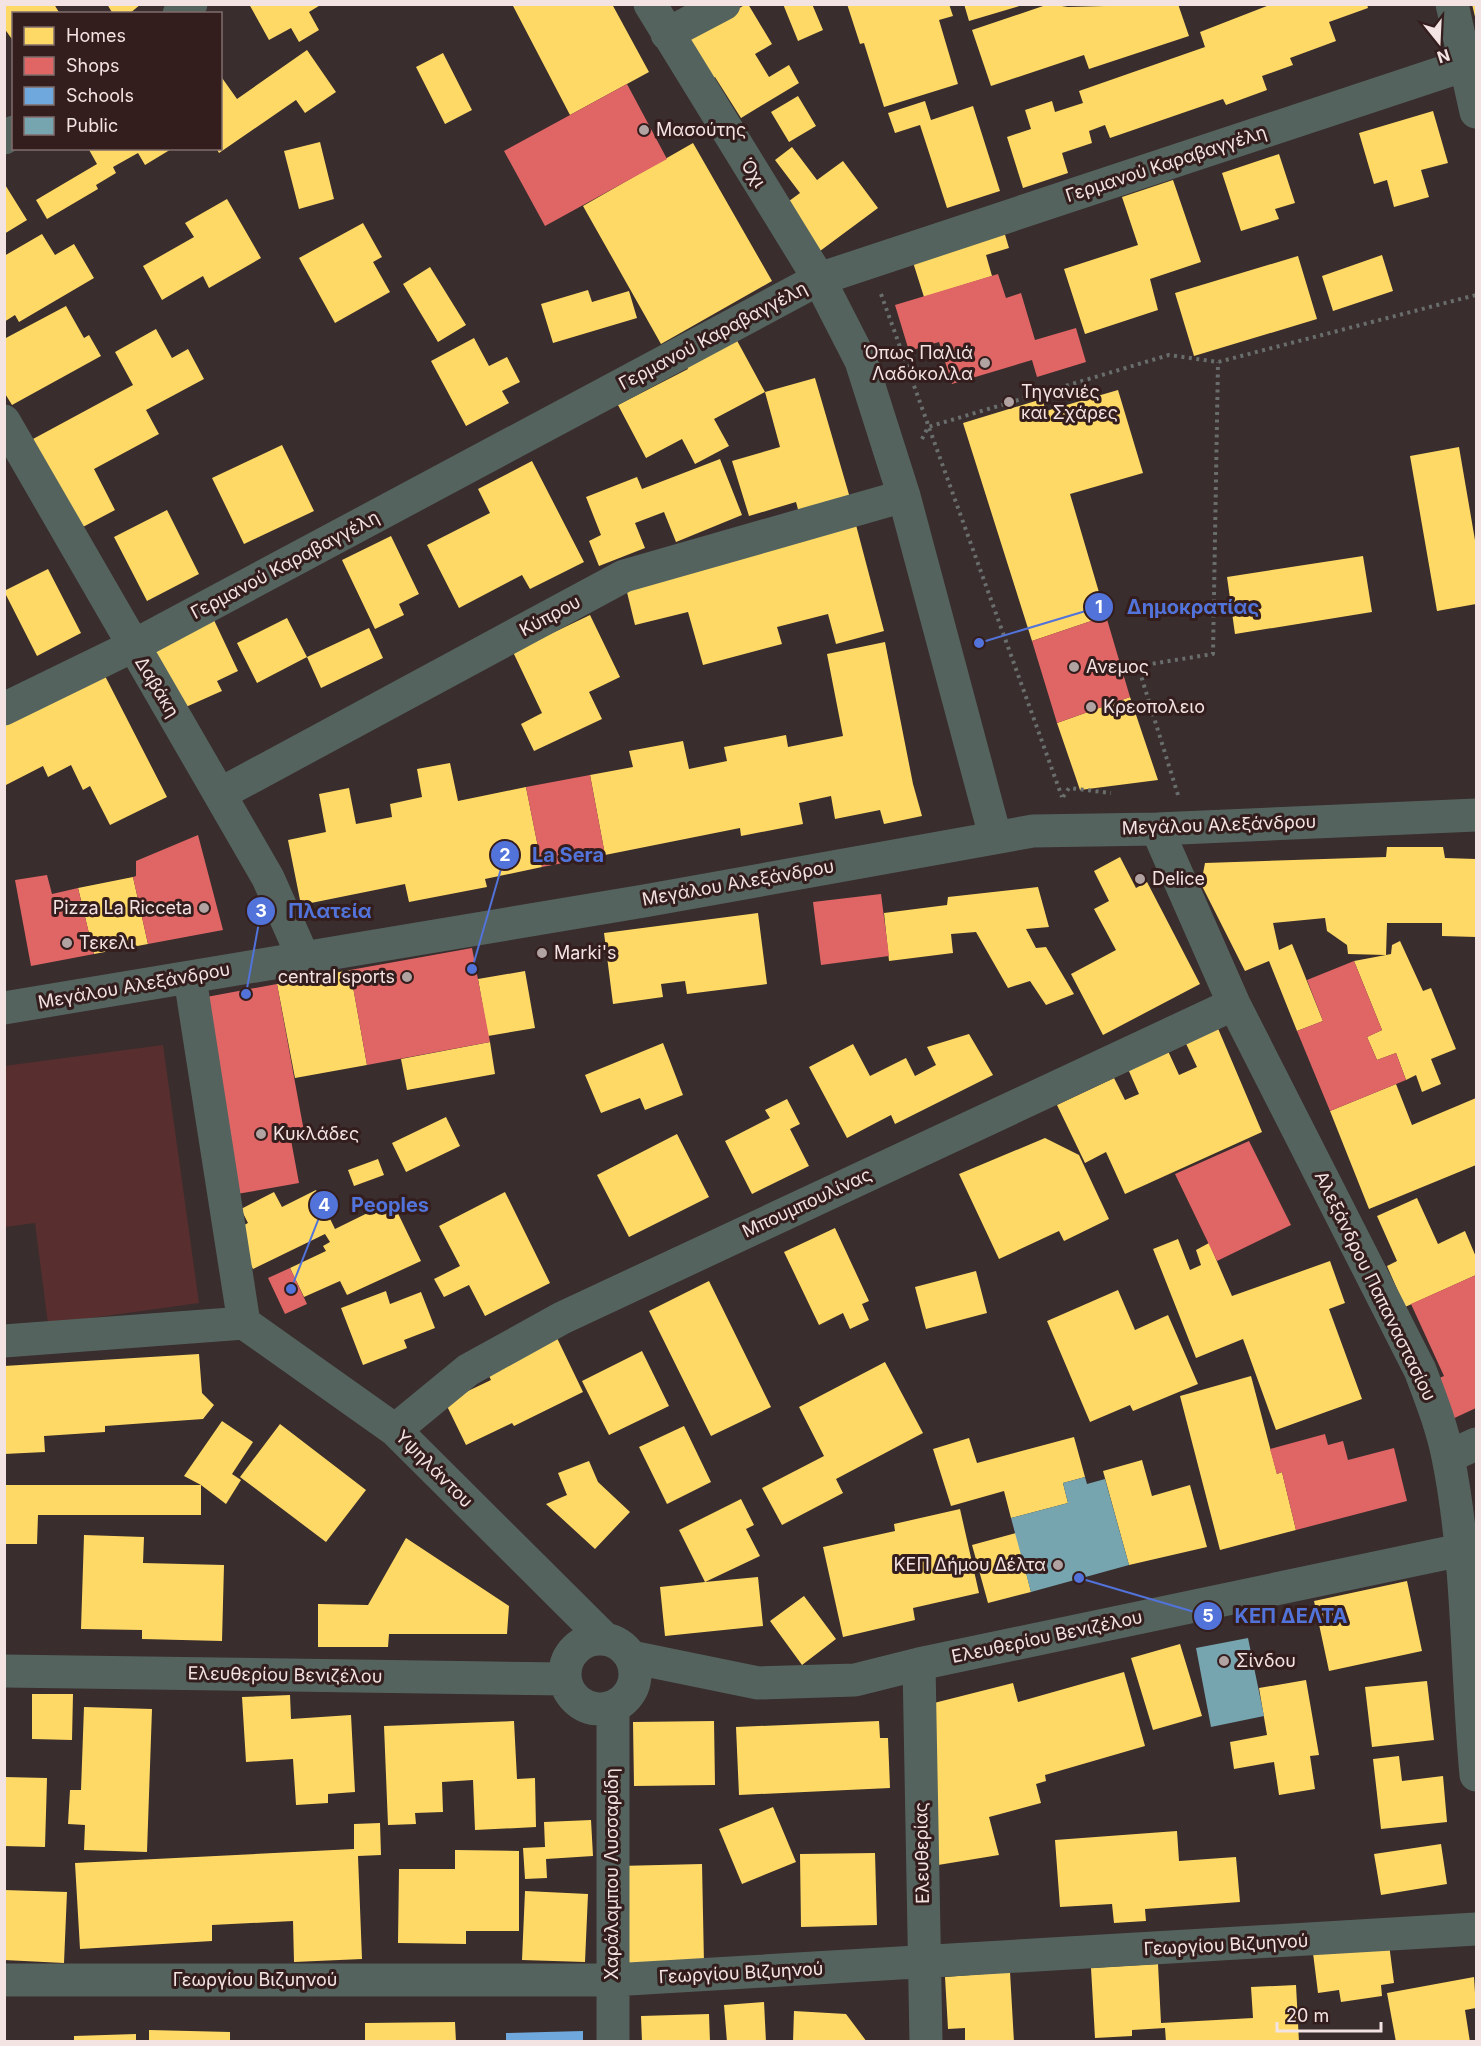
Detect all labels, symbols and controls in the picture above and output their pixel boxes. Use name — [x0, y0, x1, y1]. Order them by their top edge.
legend — [12, 12, 222, 150]
north arrow — [1409, 12, 1469, 72]
text: Homes — [66, 25, 126, 46]
text: N — [1435, 45, 1453, 68]
text: Shops — [66, 55, 120, 76]
text: Schools — [66, 85, 134, 106]
text: Public — [66, 115, 118, 136]
place label: Μασούτης — [656, 119, 746, 140]
street label: Γερμανού Καραβαγγέλη — [1063, 121, 1269, 206]
marker: Μασούτης — [637, 123, 651, 137]
street label: Όχι — [736, 154, 770, 191]
street label: Γερμανού Καραβαγγέλη — [615, 277, 810, 394]
place label: Όπως Παλιά Λαδόκολλα — [863, 342, 973, 384]
marker: Όπως Παλιά Λαδόκολλα — [978, 356, 992, 370]
place label: Τηγανιές και Σχάρες — [1021, 381, 1118, 423]
marker: Τηγανιές και Σχάρες — [1002, 395, 1016, 409]
street label: Γερμανού Καραβαγγέλη — [187, 506, 382, 623]
callout: Δημοκρατίας — [1084, 588, 1271, 626]
street label: Κύπρου — [516, 591, 584, 640]
text: Δημοκρατίας — [1127, 595, 1259, 619]
text: 1 — [1095, 596, 1103, 617]
street label: Δαβάκη — [131, 653, 184, 721]
place label: Ανεμος — [1086, 656, 1149, 677]
marker: Ανεμος — [1067, 660, 1081, 674]
place label: Κρεοπολειο — [1103, 696, 1205, 717]
marker: Κρεοπολειο — [1084, 700, 1098, 714]
street label: Μεγάλου Αλεξάνδρου — [1121, 811, 1317, 838]
callout: La Sera — [490, 836, 616, 874]
text: La Sera — [532, 843, 604, 867]
text: 2 — [499, 844, 511, 865]
street label: Μεγάλου Αλεξάνδρου — [640, 855, 836, 910]
place label: Delice — [1152, 868, 1205, 889]
marker: Delice — [1133, 872, 1147, 886]
callout: Πλατεία — [246, 892, 384, 930]
place label: Pizza La Ricceta — [53, 897, 192, 918]
text: Πλατεία — [288, 899, 372, 923]
text: 3 — [255, 900, 267, 921]
marker: Pizza La Ricceta — [197, 901, 211, 915]
place label: Τεκελι — [79, 932, 135, 953]
marker: Τεκελι — [60, 936, 74, 950]
place label: Marki's — [554, 942, 617, 963]
marker: Marki's — [535, 946, 549, 960]
street label: Μεγάλου Αλεξάνδρου — [36, 958, 232, 1013]
place label: central sports — [278, 966, 395, 987]
marker: central sports — [400, 970, 414, 984]
place label: Κυκλάδες — [273, 1123, 359, 1144]
marker: Κυκλάδες — [254, 1127, 268, 1141]
street label: Μπουμπουλίνας — [739, 1163, 875, 1242]
street label: Αλεξάνδρου Παπαναστασίου — [1311, 1167, 1440, 1404]
callout: Peoples — [309, 1186, 441, 1224]
text: Peoples — [351, 1193, 429, 1217]
text: 4 — [318, 1194, 330, 1215]
street label: Υψηλάντου — [391, 1426, 477, 1512]
place label: ΚΕΠ Δήμου Δέλτα — [894, 1554, 1046, 1575]
marker: ΚΕΠ Δήμου Δέλτα — [1051, 1558, 1065, 1572]
callout: ΚΕΠ ΔΕΛΤΑ — [1193, 1597, 1359, 1635]
text: ΚΕΠ ΔΕΛΤΑ — [1235, 1604, 1348, 1628]
text: 5 — [1202, 1605, 1214, 1626]
street label: Ελευθερίου Βενιζέλου — [949, 1606, 1144, 1667]
place label: Σίνδου — [1236, 1650, 1296, 1671]
marker: Σίνδου — [1217, 1654, 1231, 1668]
street label: Ελευθερίου Βενιζέλου — [187, 1662, 383, 1687]
street label: Χαράλαμπου Λυσσαρίδη — [601, 1768, 622, 1980]
street label: Ελευθερίας — [910, 1802, 933, 1904]
street label: Γεωργίου Βιζυηνού — [1143, 1930, 1309, 1959]
street label: Γεωργίου Βιζυηνού — [658, 1958, 824, 1987]
street label: Γεωργίου Βιζυηνού — [173, 1969, 337, 1990]
scale bar — [1277, 1995, 1380, 2033]
text: 20 m — [1286, 2005, 1329, 2026]

